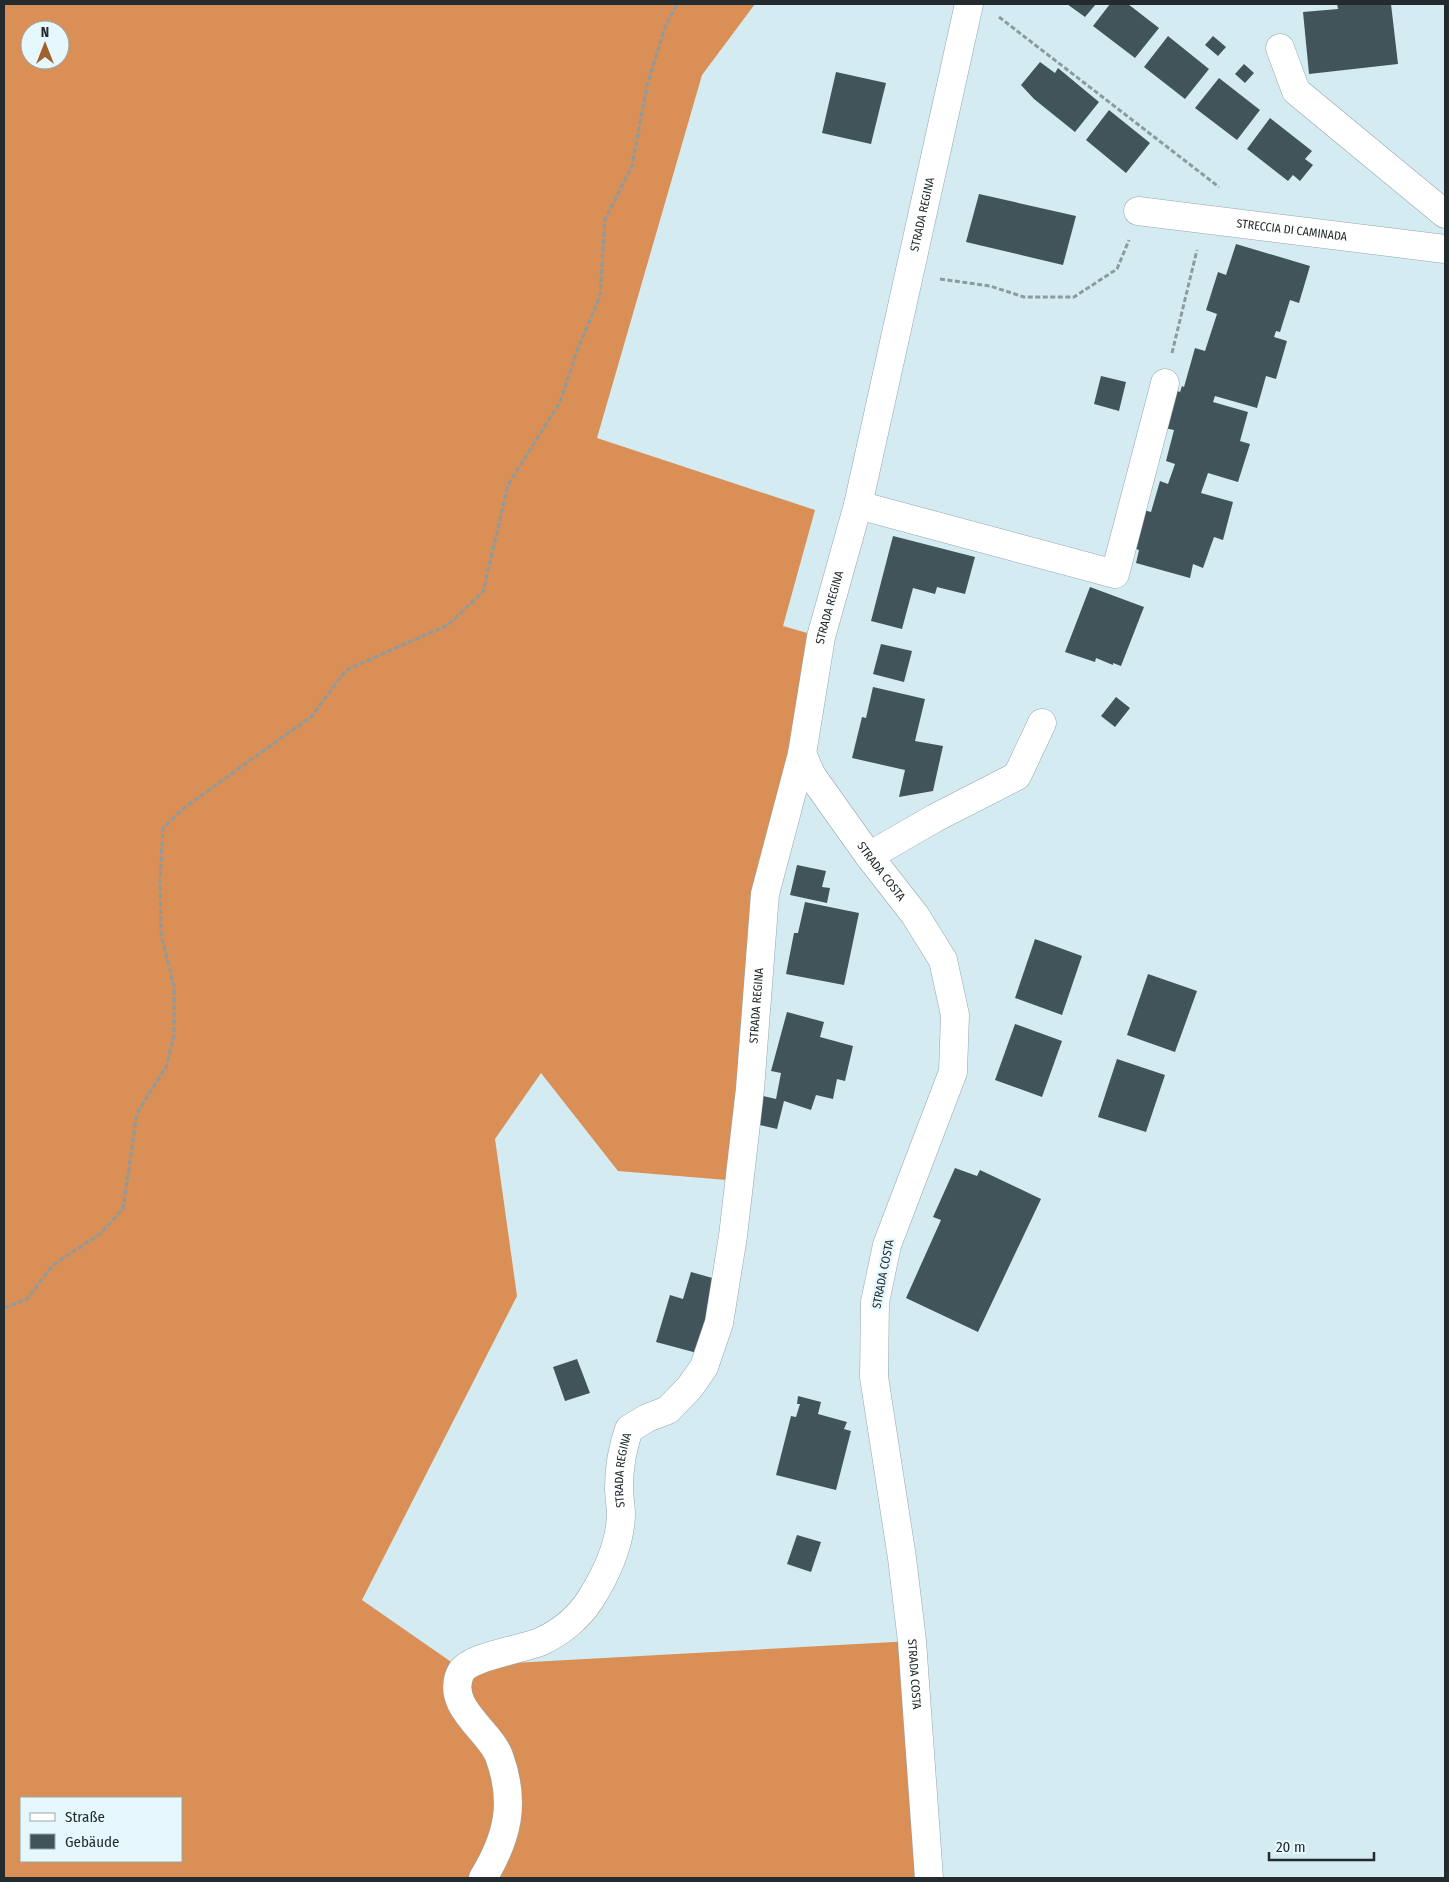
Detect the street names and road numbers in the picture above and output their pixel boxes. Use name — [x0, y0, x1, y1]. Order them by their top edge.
street label: STRADA REGINA — [907, 175, 938, 253]
street label: STRECCIA DI CAMINADA — [1236, 216, 1349, 244]
street label: STRADA REGINA — [813, 568, 846, 645]
street label: STRADA COSTA — [854, 839, 909, 904]
street label: STRADA REGINA — [747, 967, 766, 1044]
street label: STRADA COSTA — [869, 1237, 897, 1310]
street label: STRADA REGINA — [612, 1430, 635, 1508]
street label: STRADA COSTA — [905, 1639, 924, 1711]

